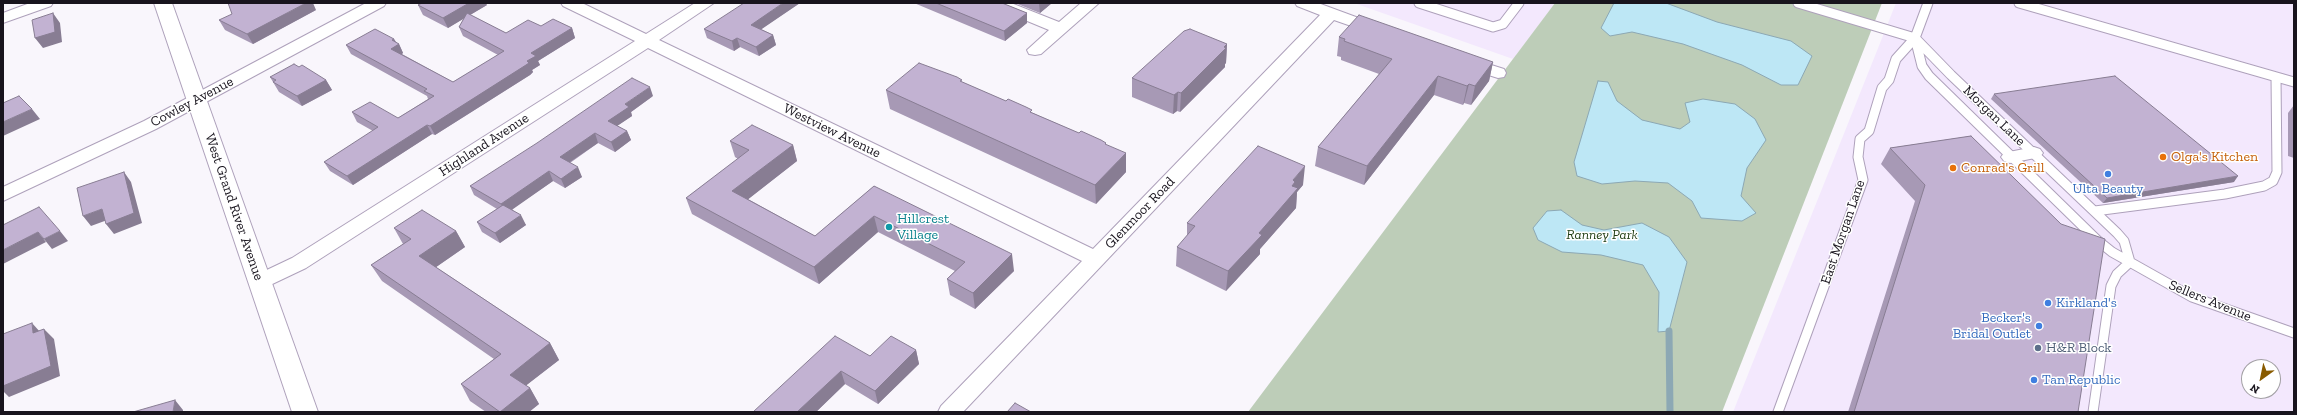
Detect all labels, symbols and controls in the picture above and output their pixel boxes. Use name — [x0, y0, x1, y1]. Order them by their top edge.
street label: Cowley Avenue — [148, 73, 236, 131]
street label: Morgan Lane — [1959, 82, 2029, 150]
street label: Westview Avenue — [781, 100, 883, 162]
street label: Highland Avenue — [436, 110, 532, 180]
street label: West Grand River Avenue — [201, 131, 267, 283]
place label: Olga's Kitchen — [2171, 149, 2258, 165]
marker: Olga's Kitchen — [2158, 152, 2168, 162]
place label: Conrad's Grill — [1961, 160, 2044, 176]
marker: Conrad's Grill — [1948, 163, 1958, 173]
marker: Ulta Beauty — [2103, 169, 2113, 179]
street label: Glenmoor Road — [1101, 173, 1179, 253]
street label: East Morgan Lane — [1817, 178, 1869, 286]
place label: Ulta Beauty — [2073, 181, 2143, 197]
place label: Hillcrest Village — [897, 211, 949, 244]
marker: Hillcrest Village — [884, 222, 894, 232]
park label: Ranney Park — [1566, 227, 1638, 243]
street label: Sellers Avenue — [2166, 277, 2254, 325]
place label: Kirkland's — [2056, 295, 2117, 311]
marker: Kirkland's — [2043, 298, 2053, 308]
place label: Becker's Bridal Outlet — [1953, 310, 2031, 342]
marker: Becker's Bridal Outlet — [2034, 321, 2044, 331]
place label: H&R Block — [2046, 340, 2112, 356]
marker: H&R Block — [2033, 343, 2043, 353]
north arrow — [2241, 359, 2281, 399]
place label: Tan Republic — [2042, 372, 2120, 388]
marker: Tan Republic — [2029, 375, 2039, 385]
text: N — [2248, 381, 2262, 396]

